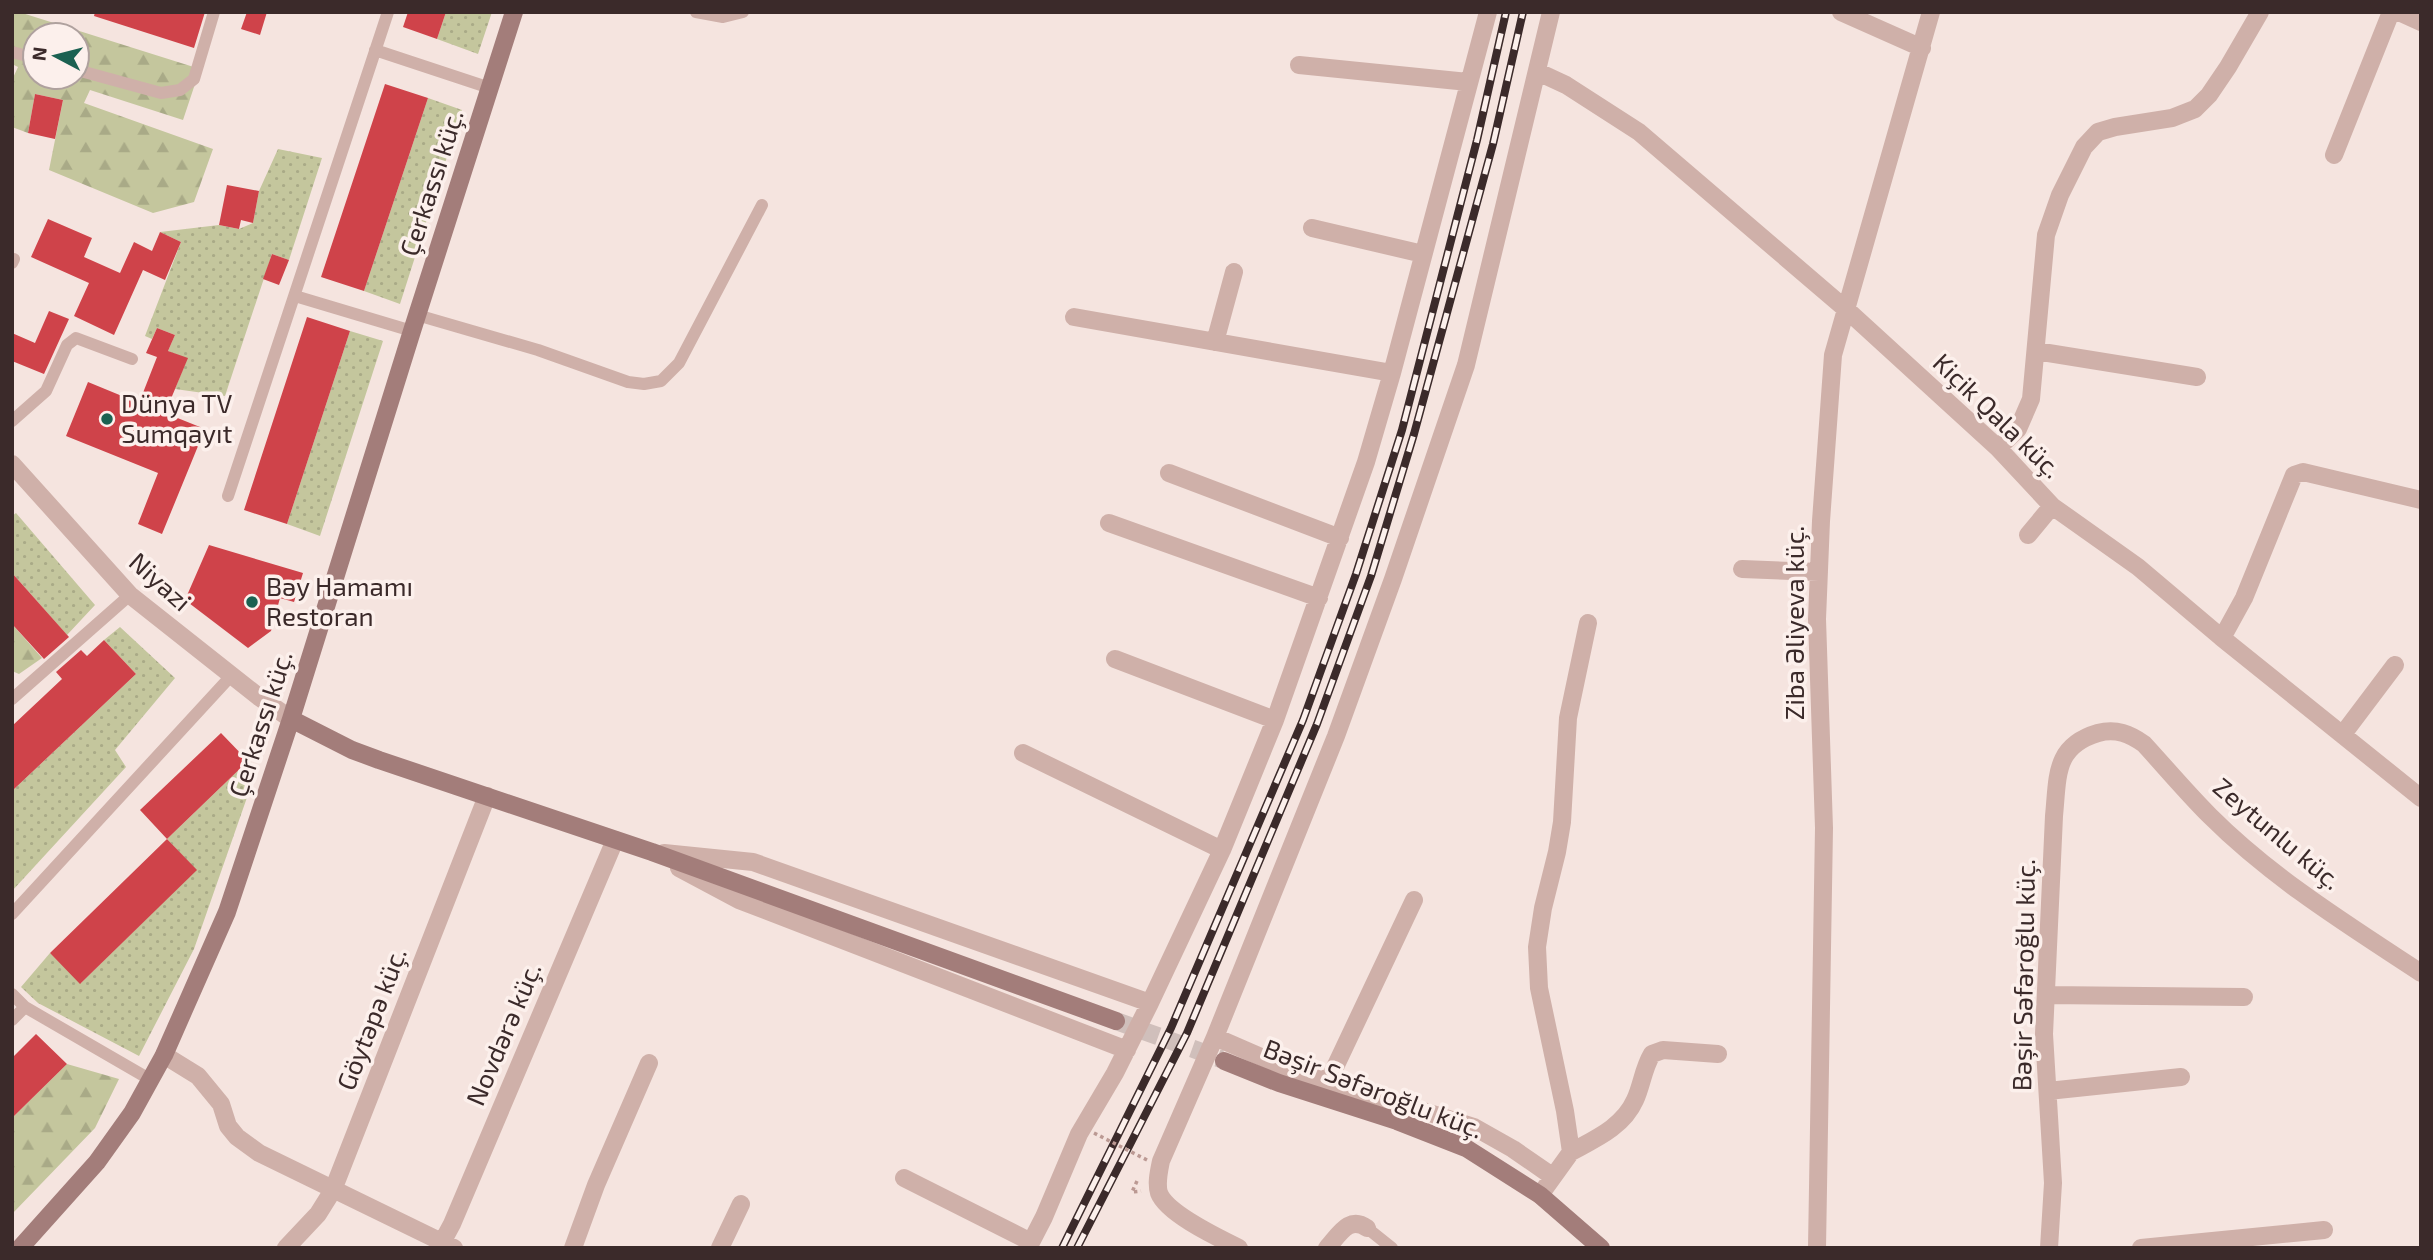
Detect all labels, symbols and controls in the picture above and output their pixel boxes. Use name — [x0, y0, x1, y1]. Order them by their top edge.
north arrow — [21, 21, 91, 91]
text: N — [26, 46, 51, 62]
street label: Çerkassı küç. — [392, 105, 471, 260]
street label: Kiçik Qala küç. — [1926, 346, 2068, 485]
place label: Dünya TV Sumqayıt — [121, 387, 233, 448]
marker: Dünya TV Sumqayıt — [99, 411, 115, 427]
street label: Ziba Əliyeva küç. — [1778, 526, 1811, 720]
street label: Niyazi — [124, 545, 198, 617]
place label: Bәy Hamamı Restoran — [266, 570, 413, 631]
marker: Bәy Hamamı Restoran — [244, 594, 260, 610]
street label: Çerkassı küç. — [221, 646, 300, 801]
street label: Zeytunlu küç. — [2206, 770, 2348, 897]
street label: Bəşir Səfəroğlu küç. — [2005, 859, 2042, 1091]
street label: Göytəpə küç. — [329, 943, 414, 1095]
street label: Novdərə küç. — [459, 957, 548, 1110]
street label: Bəşir Səfəroğlu küç. — [1259, 1032, 1487, 1146]

